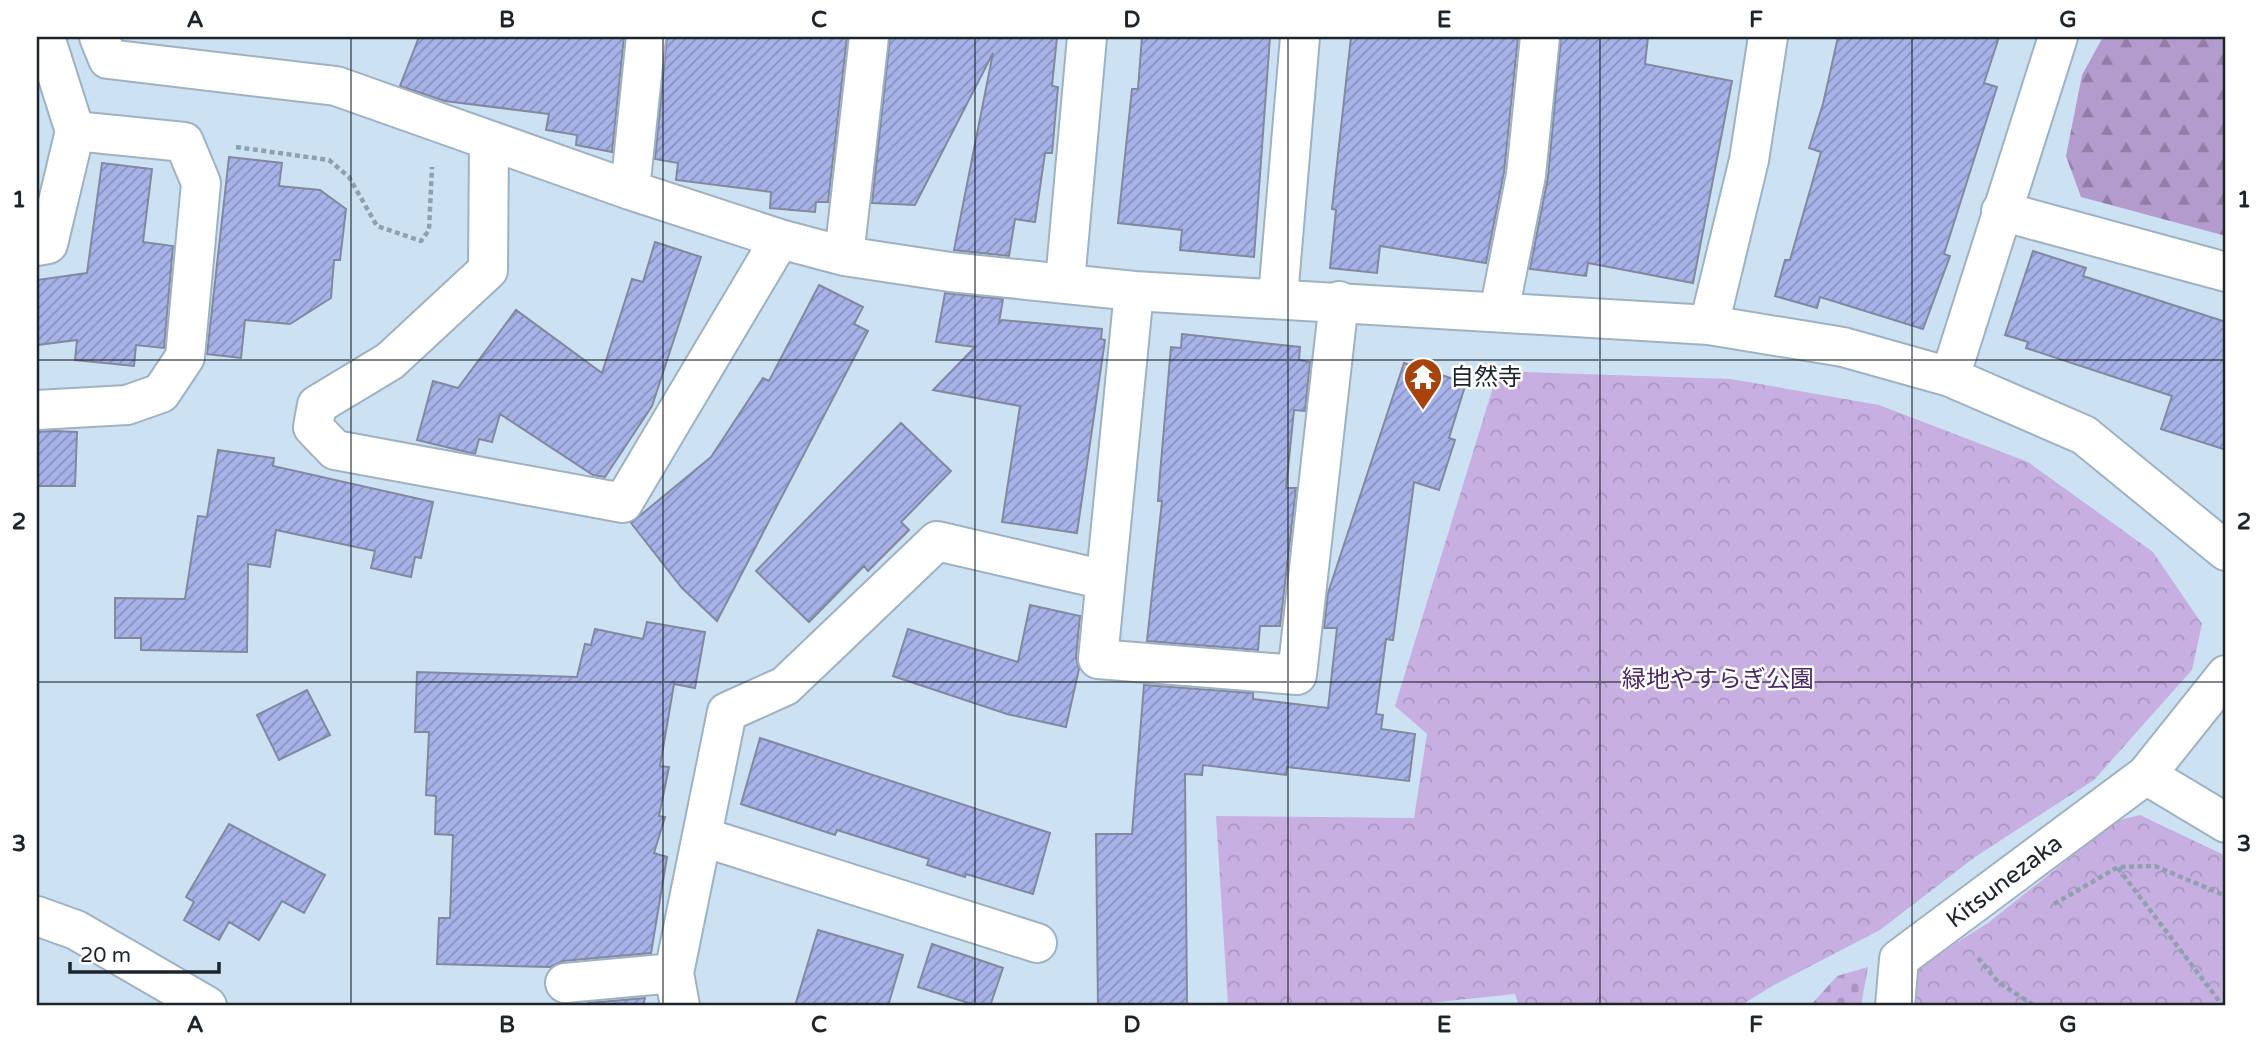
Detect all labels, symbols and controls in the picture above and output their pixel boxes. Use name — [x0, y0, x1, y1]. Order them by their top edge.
text: A — [186, 6, 204, 34]
text: B — [499, 6, 515, 34]
text: C — [811, 6, 827, 34]
text: D — [1123, 6, 1141, 34]
text: E — [1437, 6, 1451, 34]
text: F — [1749, 6, 1763, 34]
text: G — [2059, 6, 2077, 34]
text: 1 — [12, 186, 26, 214]
text: 1 — [2237, 186, 2251, 214]
temple icon: 自然寺 — [1402, 356, 1444, 411]
place label: 自然寺 — [1450, 363, 1522, 392]
text: 2 — [12, 508, 26, 536]
text: 2 — [2237, 508, 2251, 536]
park label: 緑地やすらぎ公園 — [1622, 665, 1814, 694]
street label: Kitsunezaka — [1941, 828, 2068, 934]
text: 3 — [12, 830, 26, 858]
text: 3 — [2237, 830, 2251, 858]
scale bar — [70, 931, 219, 975]
text: 20 m — [80, 943, 131, 968]
text: A — [186, 1011, 204, 1039]
text: B — [499, 1011, 515, 1039]
text: C — [811, 1011, 827, 1039]
text: D — [1123, 1011, 1141, 1039]
text: E — [1437, 1011, 1451, 1039]
text: F — [1749, 1011, 1763, 1039]
text: G — [2059, 1011, 2077, 1039]

